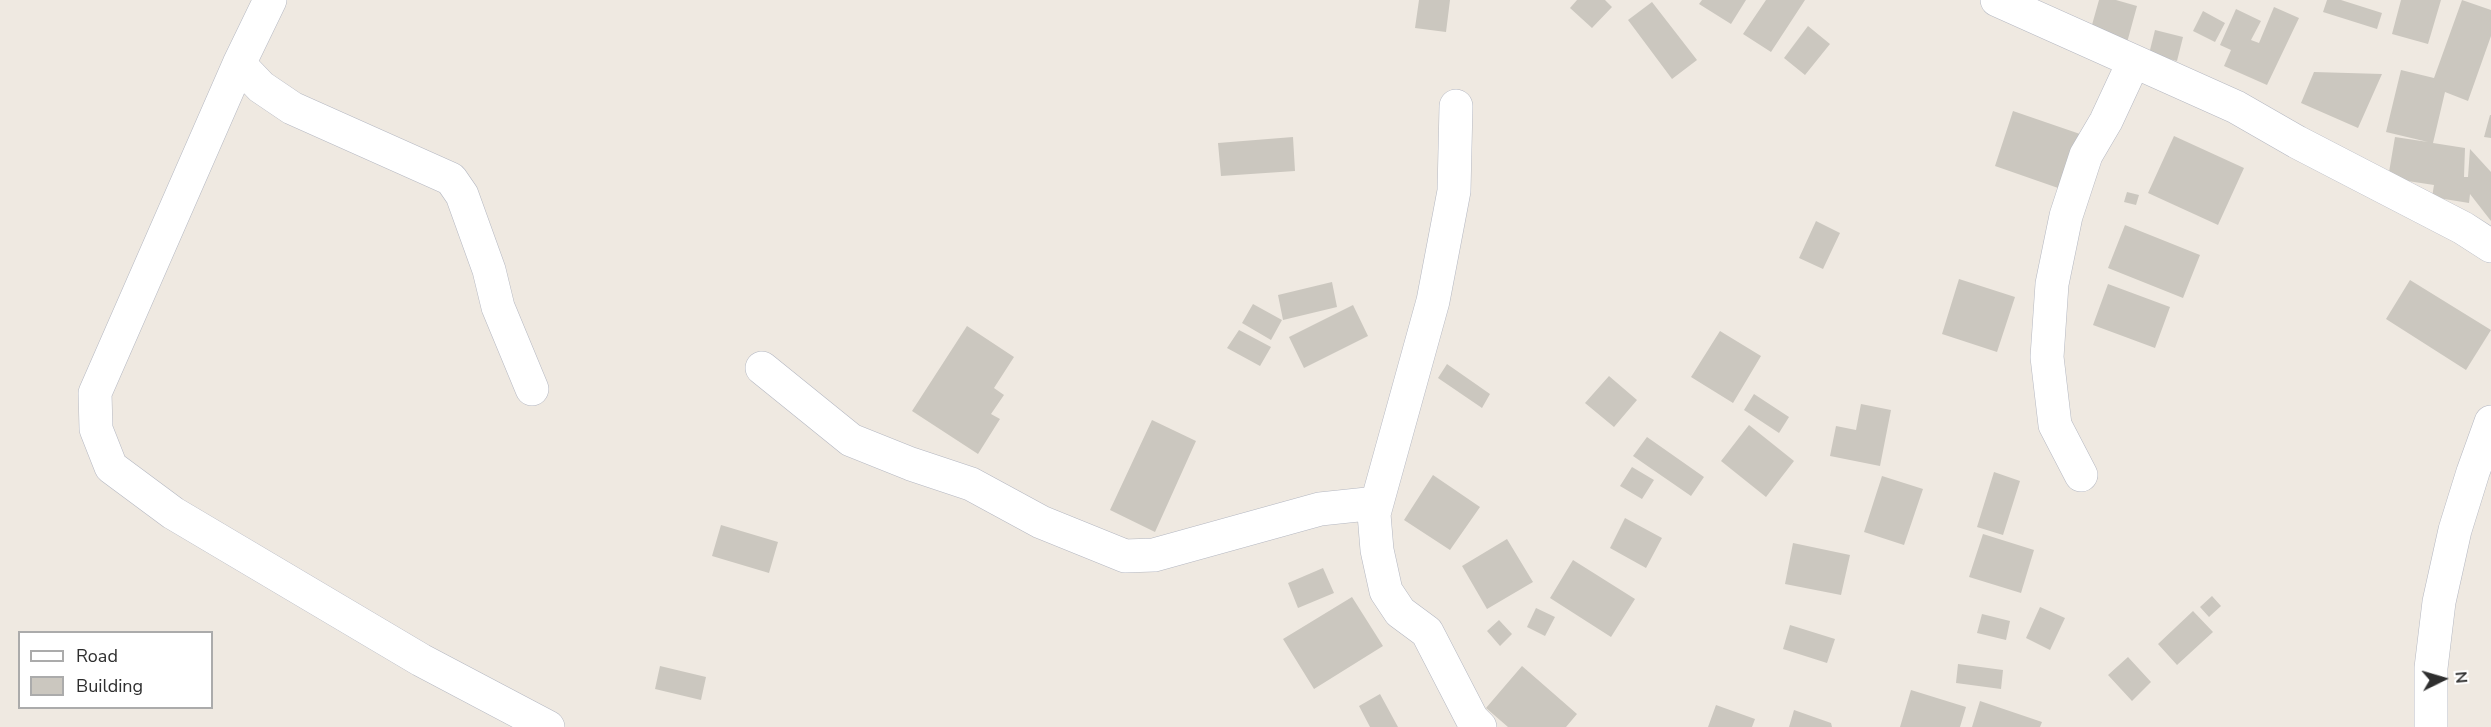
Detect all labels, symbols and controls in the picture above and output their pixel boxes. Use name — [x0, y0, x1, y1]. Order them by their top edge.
legend — [18, 631, 213, 709]
text: Road — [76, 644, 118, 668]
north arrow — [2413, 649, 2473, 709]
text: N — [2449, 671, 2472, 684]
text: Building — [76, 674, 143, 698]

